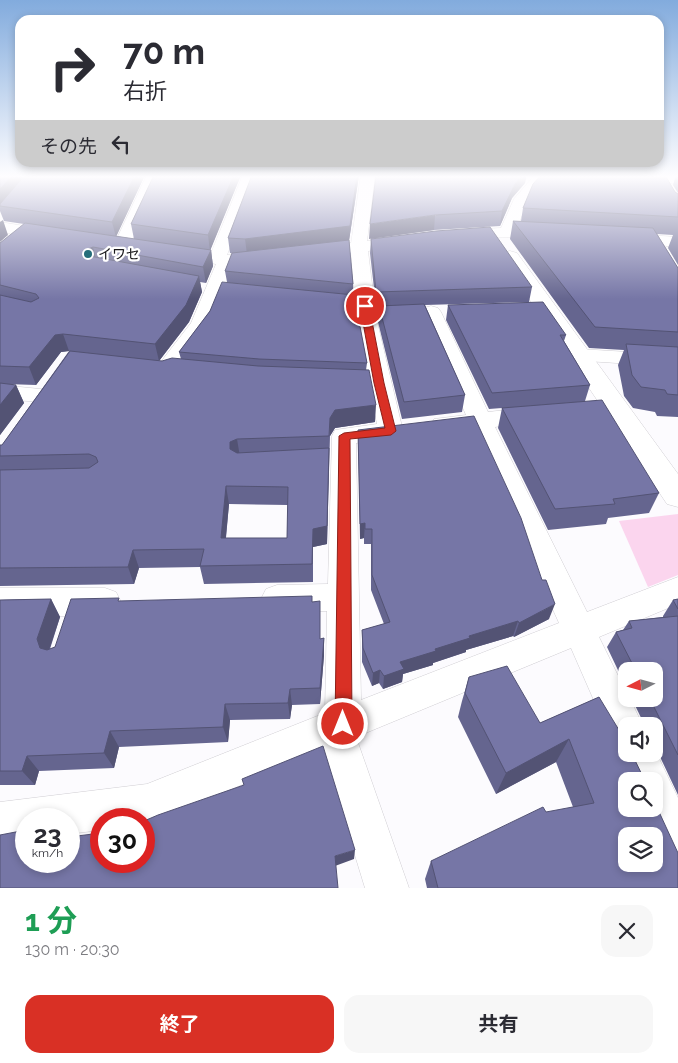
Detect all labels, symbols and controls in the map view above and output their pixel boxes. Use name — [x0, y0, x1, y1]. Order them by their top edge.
text: 70 m — [123, 31, 205, 72]
icon: right — [40, 35, 105, 100]
text: 右折 — [123, 78, 167, 104]
icon: left — [107, 130, 135, 158]
text: その先 — [40, 135, 97, 157]
place label: イワセ — [98, 246, 140, 262]
marker: イワセ — [82, 248, 94, 260]
pin — [344, 285, 386, 327]
icon: arrive — [351, 292, 379, 320]
north arrow — [618, 662, 662, 708]
map controls — [618, 662, 663, 872]
position arrow — [316, 697, 368, 749]
button: sound — [618, 717, 663, 762]
button: search — [618, 772, 663, 817]
speed limit sign: 30 — [90, 808, 155, 873]
text: 23 — [33, 819, 62, 849]
button: layers — [618, 827, 663, 872]
text: km/h — [32, 846, 63, 860]
text: 1 分 — [25, 903, 77, 938]
button: close — [601, 905, 653, 957]
text: 130 m · 20:30 — [25, 940, 120, 959]
button: 終了 — [25, 995, 334, 1053]
button: 共有 — [344, 995, 653, 1053]

